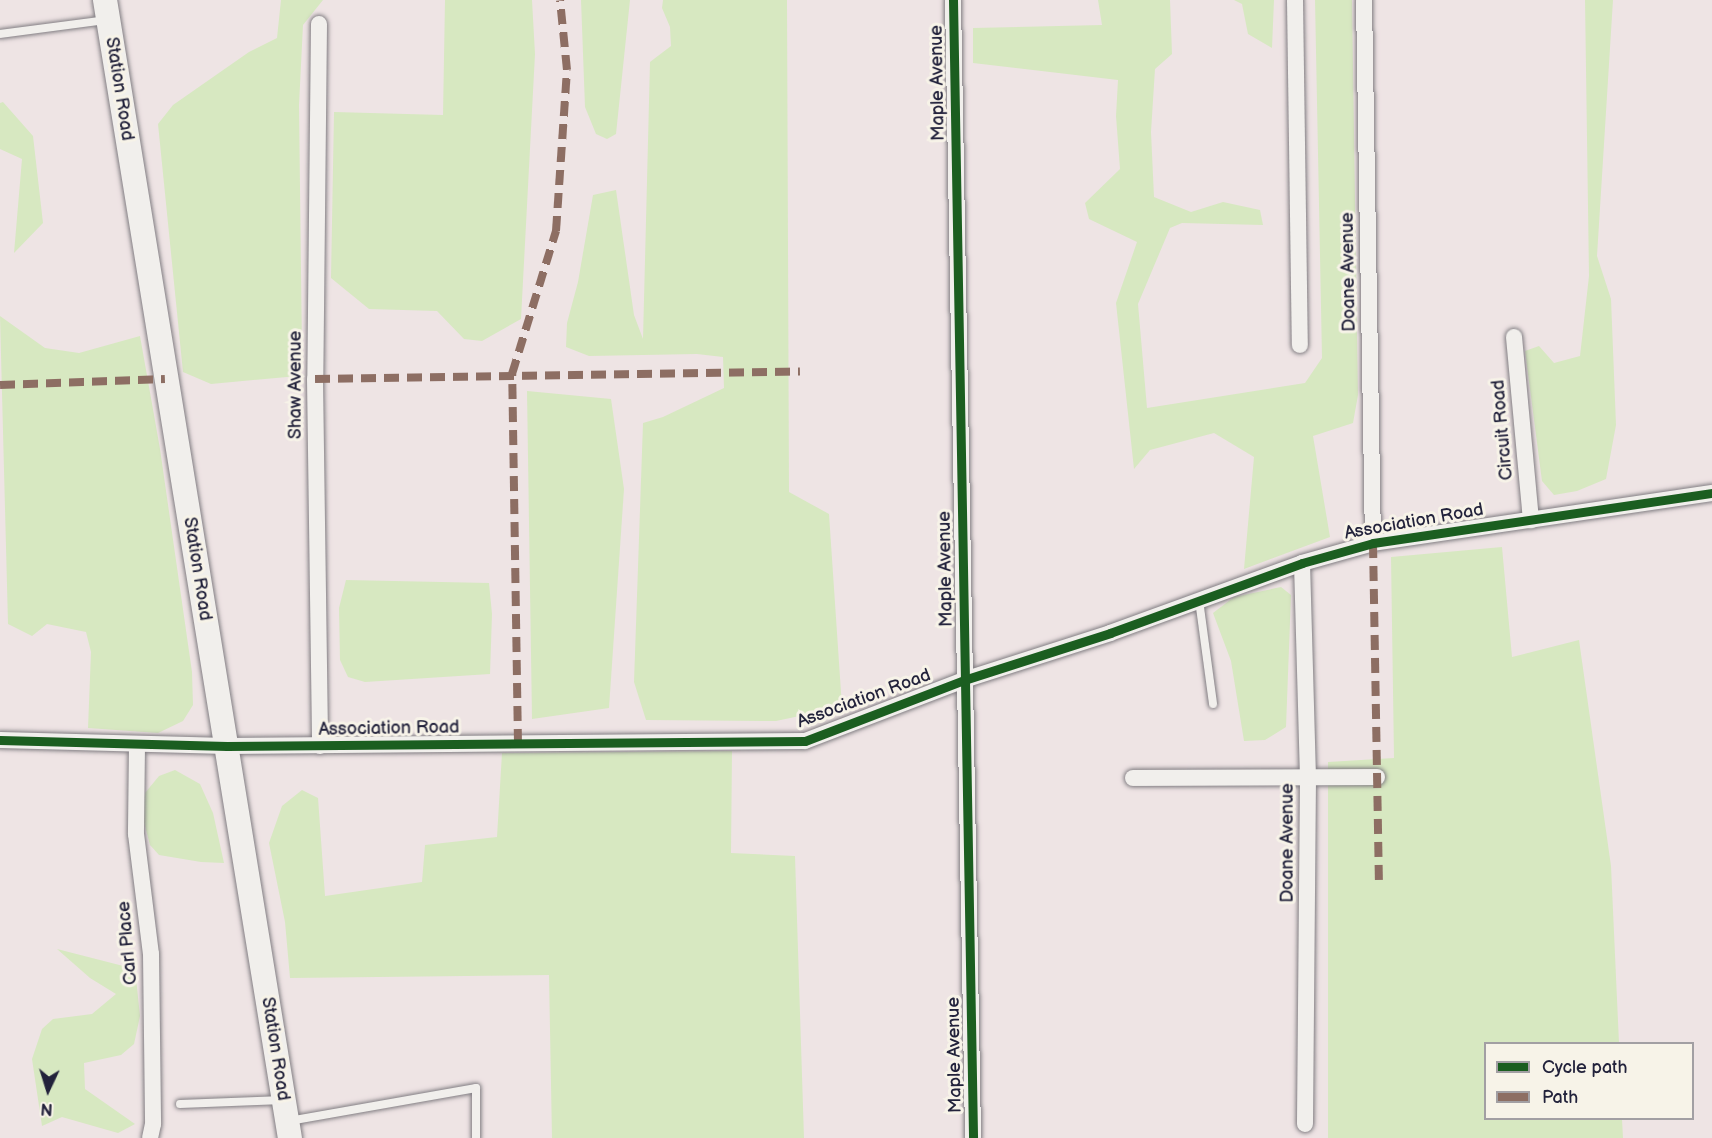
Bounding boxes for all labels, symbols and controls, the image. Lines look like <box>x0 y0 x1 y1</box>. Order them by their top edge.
street label: Maple Avenue <box>926 25 950 141</box>
street label: Station Road <box>100 36 138 142</box>
street label: Doane Avenue <box>1337 212 1361 332</box>
street label: Shaw Avenue <box>285 331 307 439</box>
street label: Circuit Road <box>1488 379 1518 481</box>
street label: Association Road <box>1343 499 1485 545</box>
street label: Maple Avenue <box>934 511 958 627</box>
street label: Station Road <box>178 516 216 622</box>
street label: Association Road <box>794 665 934 733</box>
street label: Association Road <box>318 717 460 741</box>
street label: Doane Avenue <box>1277 783 1299 903</box>
street label: Carl Place <box>114 900 142 986</box>
street label: Station Road <box>256 996 294 1102</box>
street label: Maple Avenue <box>943 997 967 1113</box>
legend <box>1484 1042 1694 1120</box>
text: Cycle path <box>1542 1057 1628 1078</box>
north arrow <box>18 1060 78 1120</box>
text: Path <box>1542 1087 1578 1108</box>
text: N <box>40 1099 53 1118</box>

